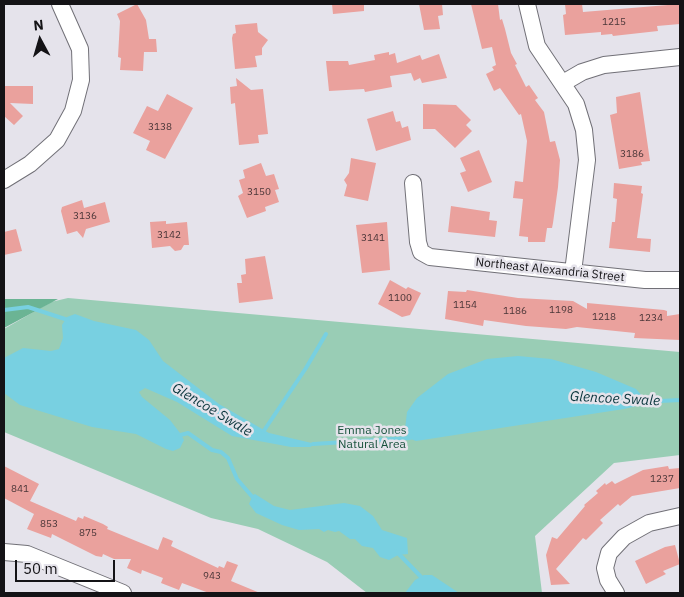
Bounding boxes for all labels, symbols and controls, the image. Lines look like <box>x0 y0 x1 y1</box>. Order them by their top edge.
north arrow <box>15 15 65 65</box>
text: N <box>32 16 44 35</box>
house number: 1215 <box>602 16 626 28</box>
house number: 3138 <box>148 121 172 133</box>
house number: 3186 <box>620 148 644 160</box>
house number: 3150 <box>247 186 271 198</box>
house number: 3136 <box>73 210 97 222</box>
house number: 3142 <box>157 229 181 241</box>
house number: 3141 <box>361 232 385 244</box>
street label: Northeast Alexandria Street <box>475 255 625 285</box>
house number: 1100 <box>388 292 412 304</box>
house number: 1154 <box>453 299 477 311</box>
house number: 1198 <box>549 304 573 316</box>
house number: 1186 <box>503 305 527 317</box>
house number: 1218 <box>592 311 616 323</box>
house number: 1234 <box>639 312 663 324</box>
water label: Glencoe Swale <box>169 380 255 440</box>
water label: Glencoe Swale <box>570 388 660 410</box>
park label: Emma Jones Natural Area <box>337 424 407 452</box>
house number: 1237 <box>650 473 674 485</box>
house number: 841 <box>11 483 29 495</box>
house number: 853 <box>40 518 58 530</box>
house number: 875 <box>79 527 97 539</box>
scale bar <box>18 550 118 582</box>
text: 50 m <box>23 559 58 578</box>
house number: 943 <box>203 570 221 582</box>

